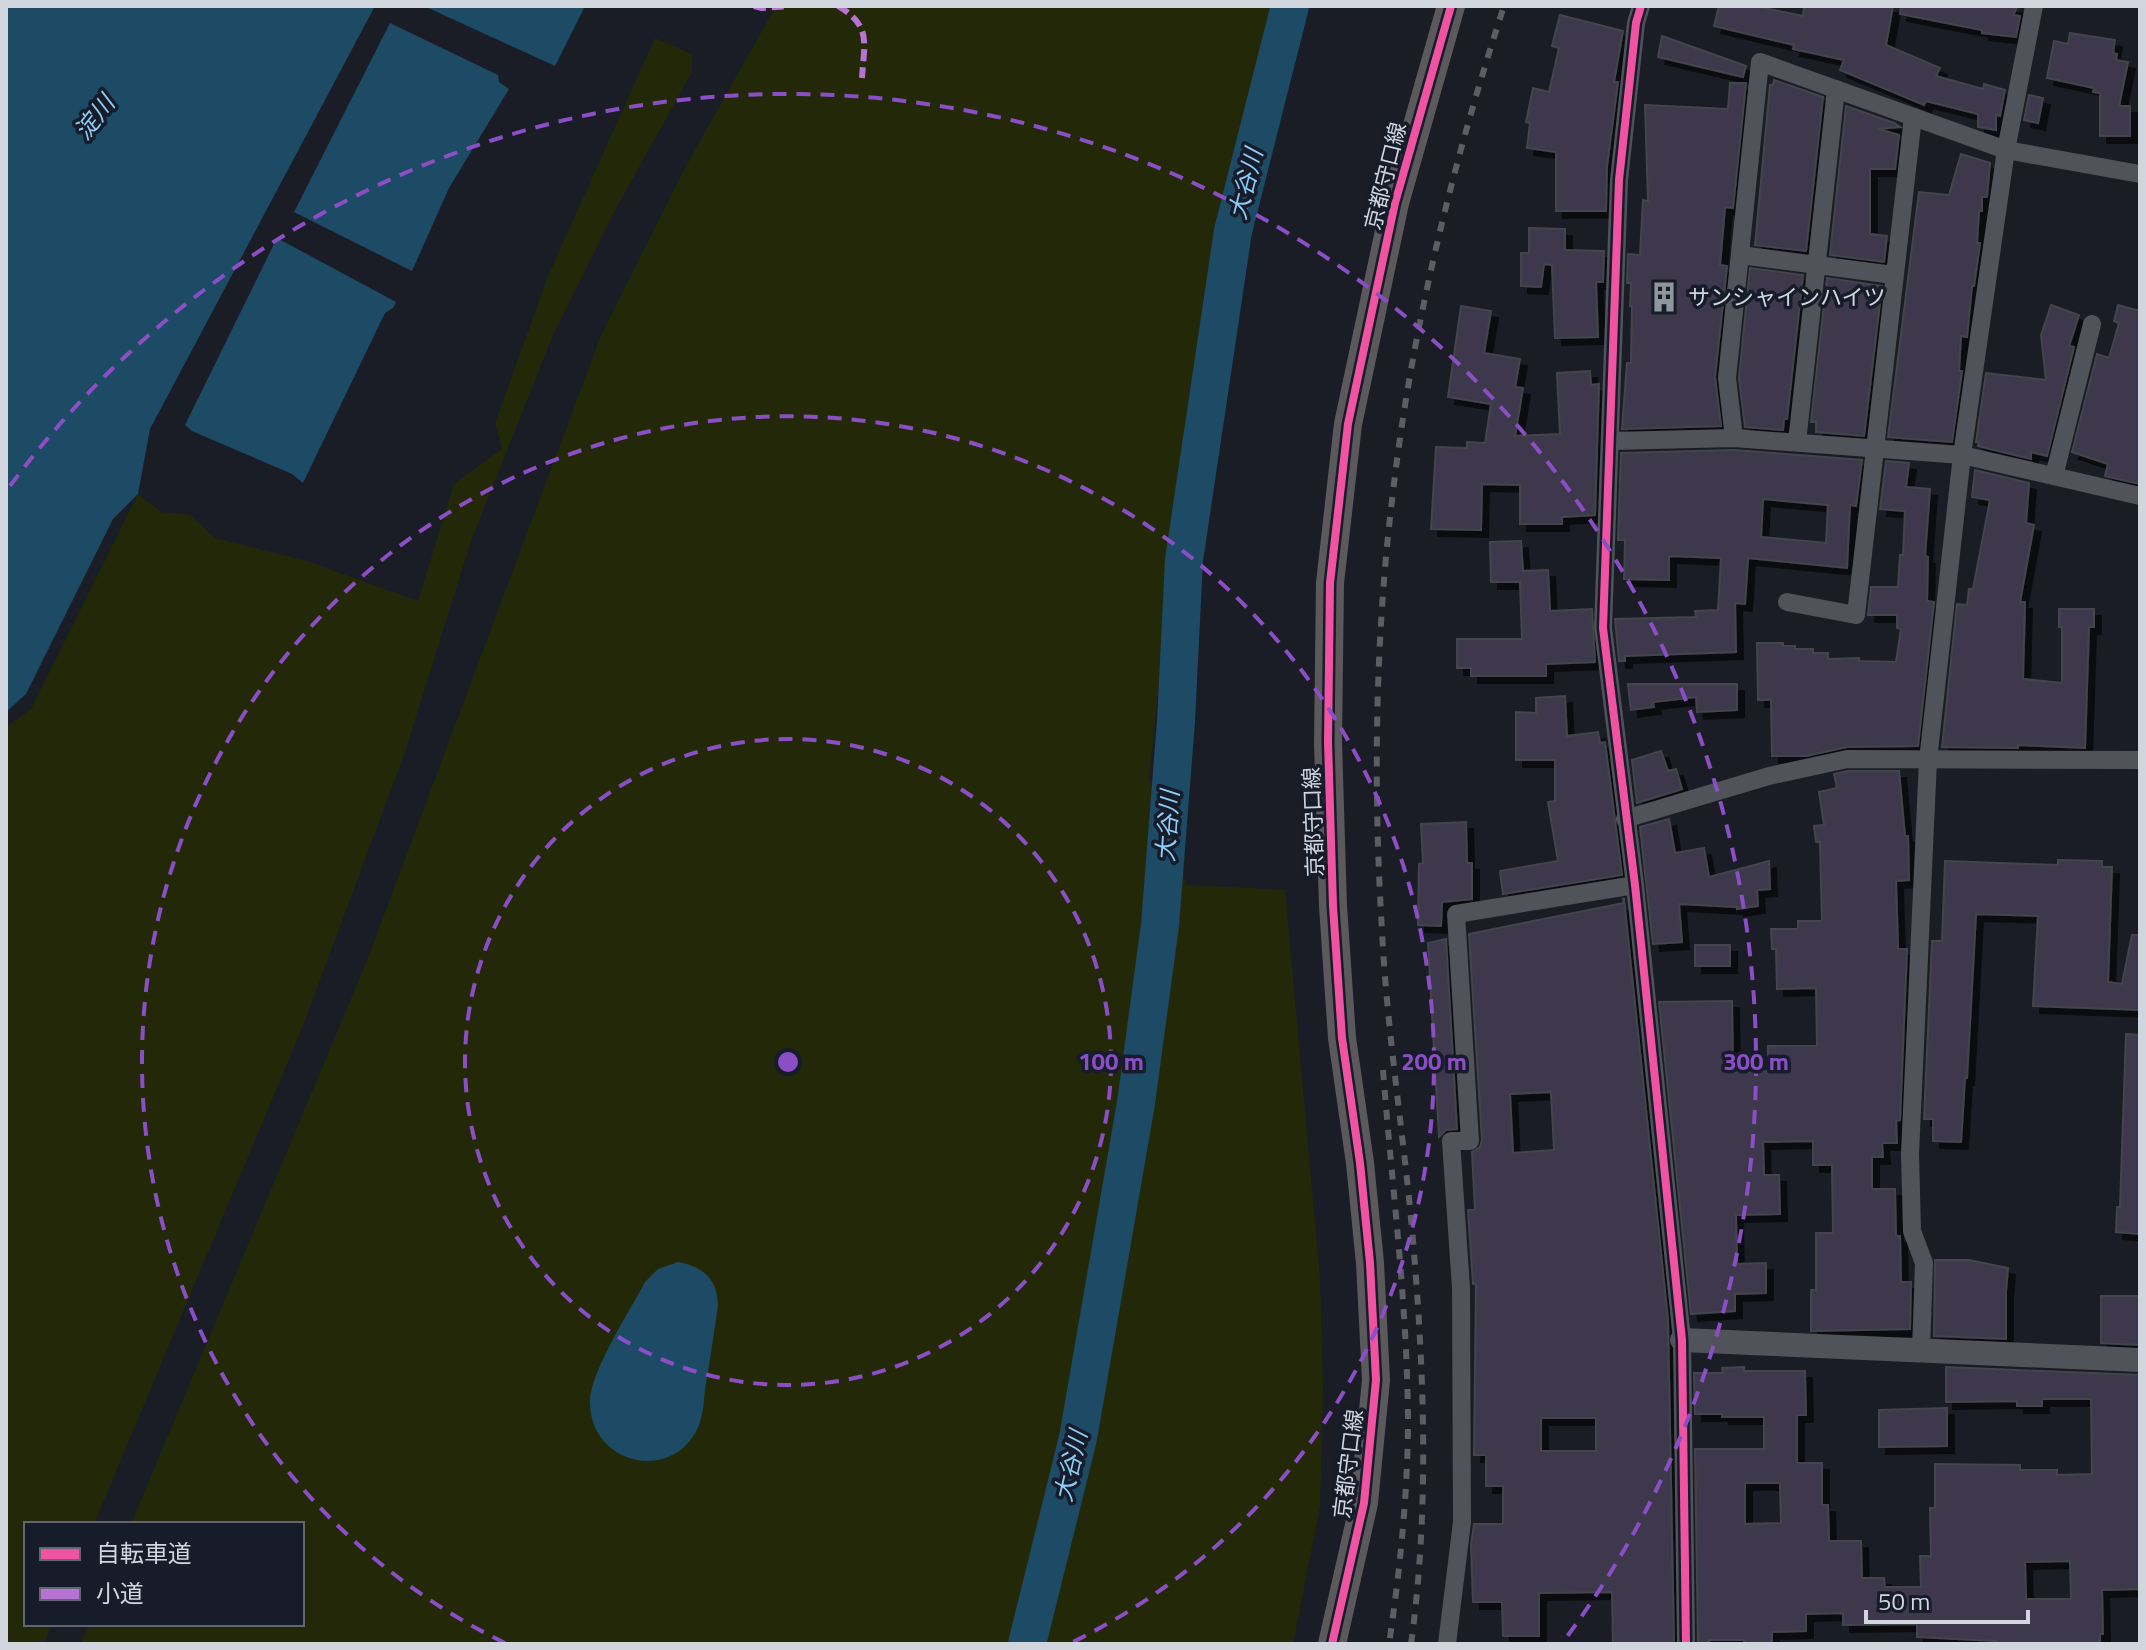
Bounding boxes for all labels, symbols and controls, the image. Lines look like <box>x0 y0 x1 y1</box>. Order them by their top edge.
water label: 淀川 <box>65 85 125 147</box>
street label: 京都守口線 <box>1355 119 1415 233</box>
water label: 大谷川 <box>1219 142 1272 223</box>
building icon: サンシャインハイツ <box>1647 280 1681 314</box>
place label: サンシャインハイツ <box>1688 280 1886 314</box>
street label: 京都守口線 <box>1294 766 1332 878</box>
water label: 大谷川 <box>1147 786 1188 863</box>
text: 100 m <box>1078 1043 1144 1079</box>
text: 200 m <box>1401 1043 1467 1079</box>
text: 300 m <box>1723 1043 1789 1079</box>
centre of rings <box>774 1048 802 1076</box>
street label: 京都守口線 <box>1324 1407 1372 1521</box>
water label: 大谷川 <box>1044 1424 1096 1505</box>
legend <box>24 1522 304 1626</box>
text: 自転車道 <box>96 1535 192 1571</box>
scale bar <box>1866 1574 2028 1624</box>
text: 小道 <box>96 1575 144 1611</box>
text: 50 m <box>1878 1583 1930 1619</box>

